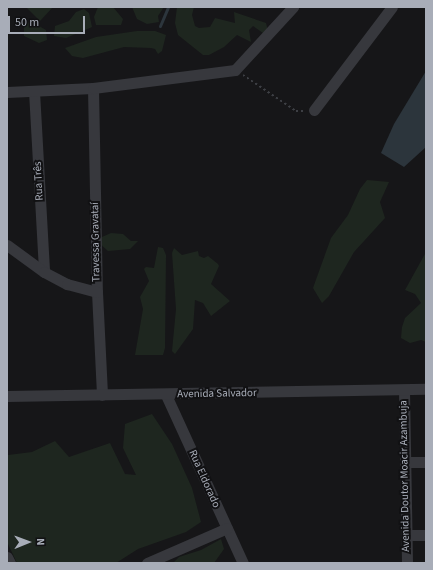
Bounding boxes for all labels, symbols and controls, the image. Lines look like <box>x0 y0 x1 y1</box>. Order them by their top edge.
scale bar <box>10 8 87 34</box>
text: 50 m <box>15 14 39 31</box>
street label: Rua Três <box>31 161 47 201</box>
street label: Travessa Gravataí <box>89 202 103 282</box>
street label: Avenida Salvador <box>177 387 257 401</box>
street label: Avenida Doutor Moacir Azambuja <box>397 400 413 552</box>
street label: Rua Eldorado <box>185 448 223 510</box>
north arrow <box>8 522 48 562</box>
text: N <box>33 538 48 546</box>

